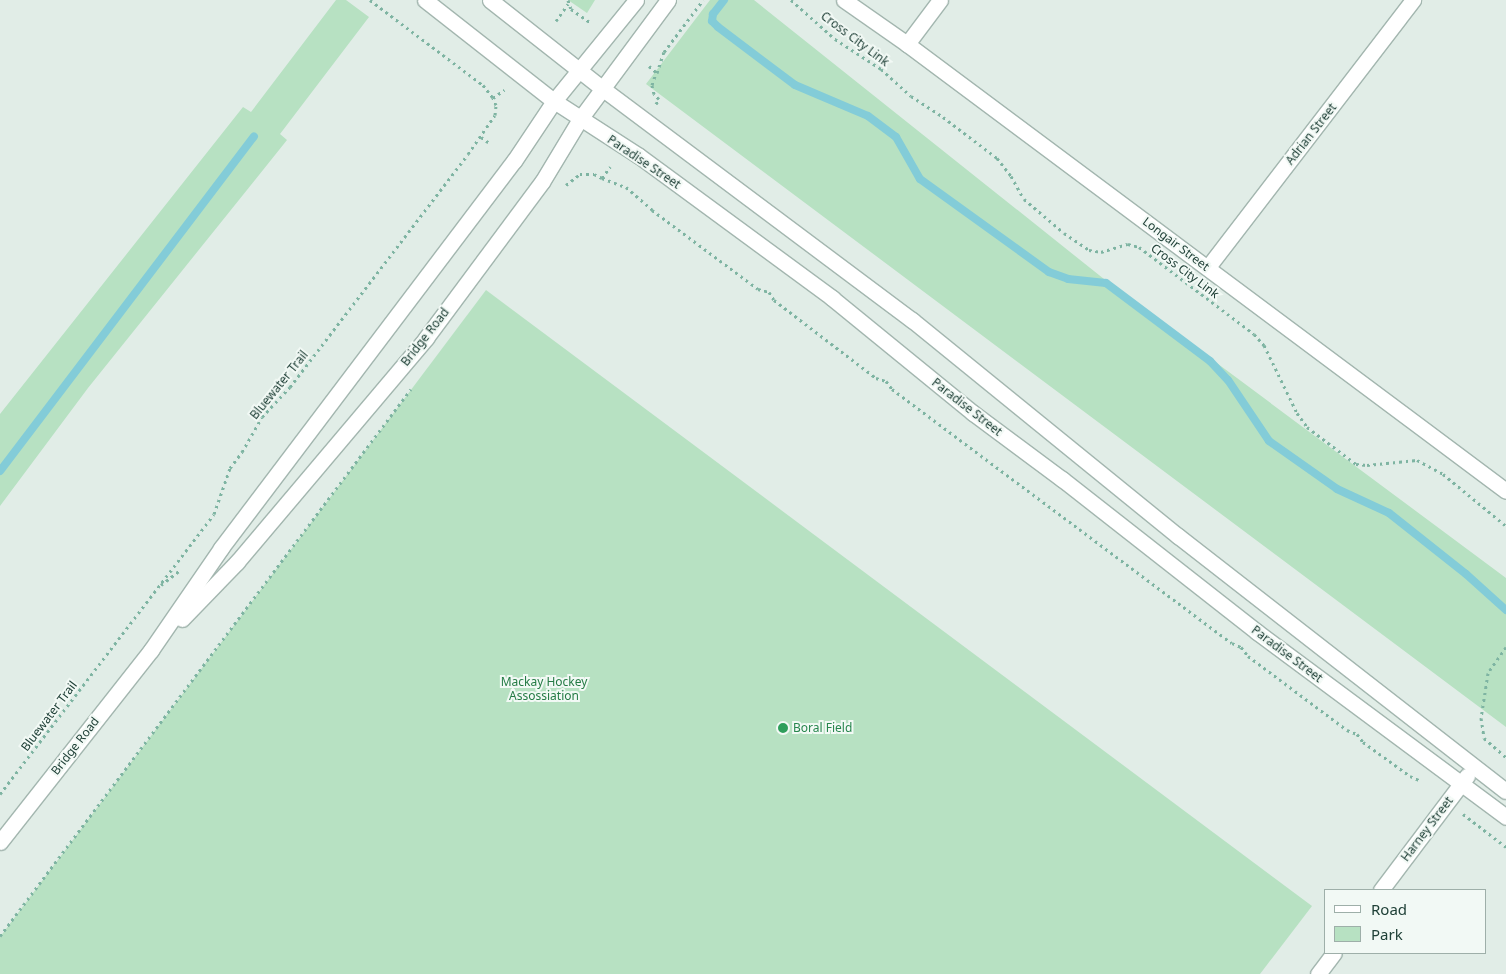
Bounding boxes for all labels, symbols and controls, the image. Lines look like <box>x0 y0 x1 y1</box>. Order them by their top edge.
street label: Cross City Link <box>818 9 892 69</box>
street label: Adrian Street <box>1283 100 1339 168</box>
street label: Paradise Street <box>605 132 683 192</box>
street label: Longair Street <box>1140 214 1212 274</box>
street label: Cross City Link <box>1148 241 1222 301</box>
street label: Bridge Road <box>398 305 452 369</box>
street label: Bluewater Trail <box>247 348 311 422</box>
street label: Paradise Street <box>929 375 1005 439</box>
street label: Paradise Street <box>1249 623 1325 685</box>
park label: Mackay Hockey Assossiation <box>501 675 587 703</box>
street label: Bluewater Trail <box>18 678 80 754</box>
street label: Bridge Road <box>48 714 102 778</box>
place label: Boral Field <box>793 721 852 735</box>
marker: Boral Field <box>777 722 789 734</box>
street label: Harney Street <box>1398 794 1456 864</box>
legend <box>1324 889 1486 954</box>
text: Road <box>1371 899 1407 919</box>
text: Park <box>1371 924 1403 944</box>

